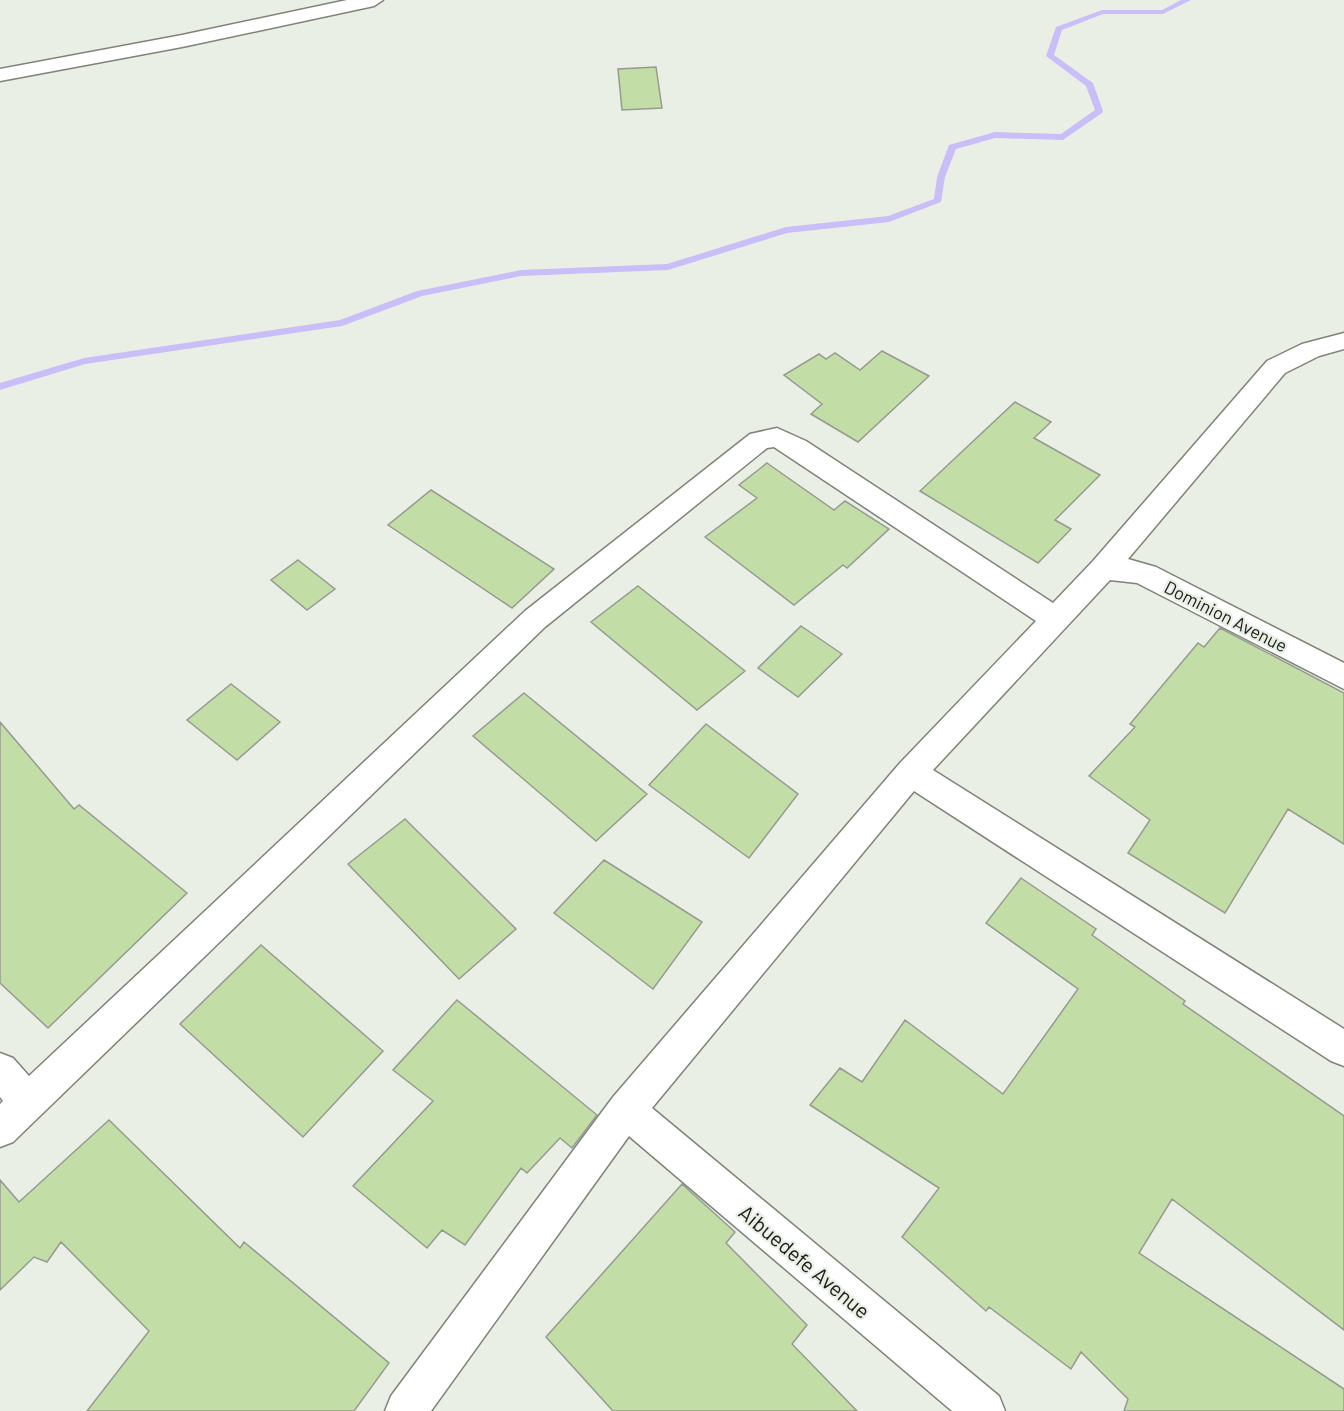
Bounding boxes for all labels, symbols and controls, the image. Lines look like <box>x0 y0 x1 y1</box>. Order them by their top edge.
street label: Dominion Avenue <box>1161 576 1291 656</box>
street label: Aibuedefe Avenue <box>734 1199 876 1323</box>

